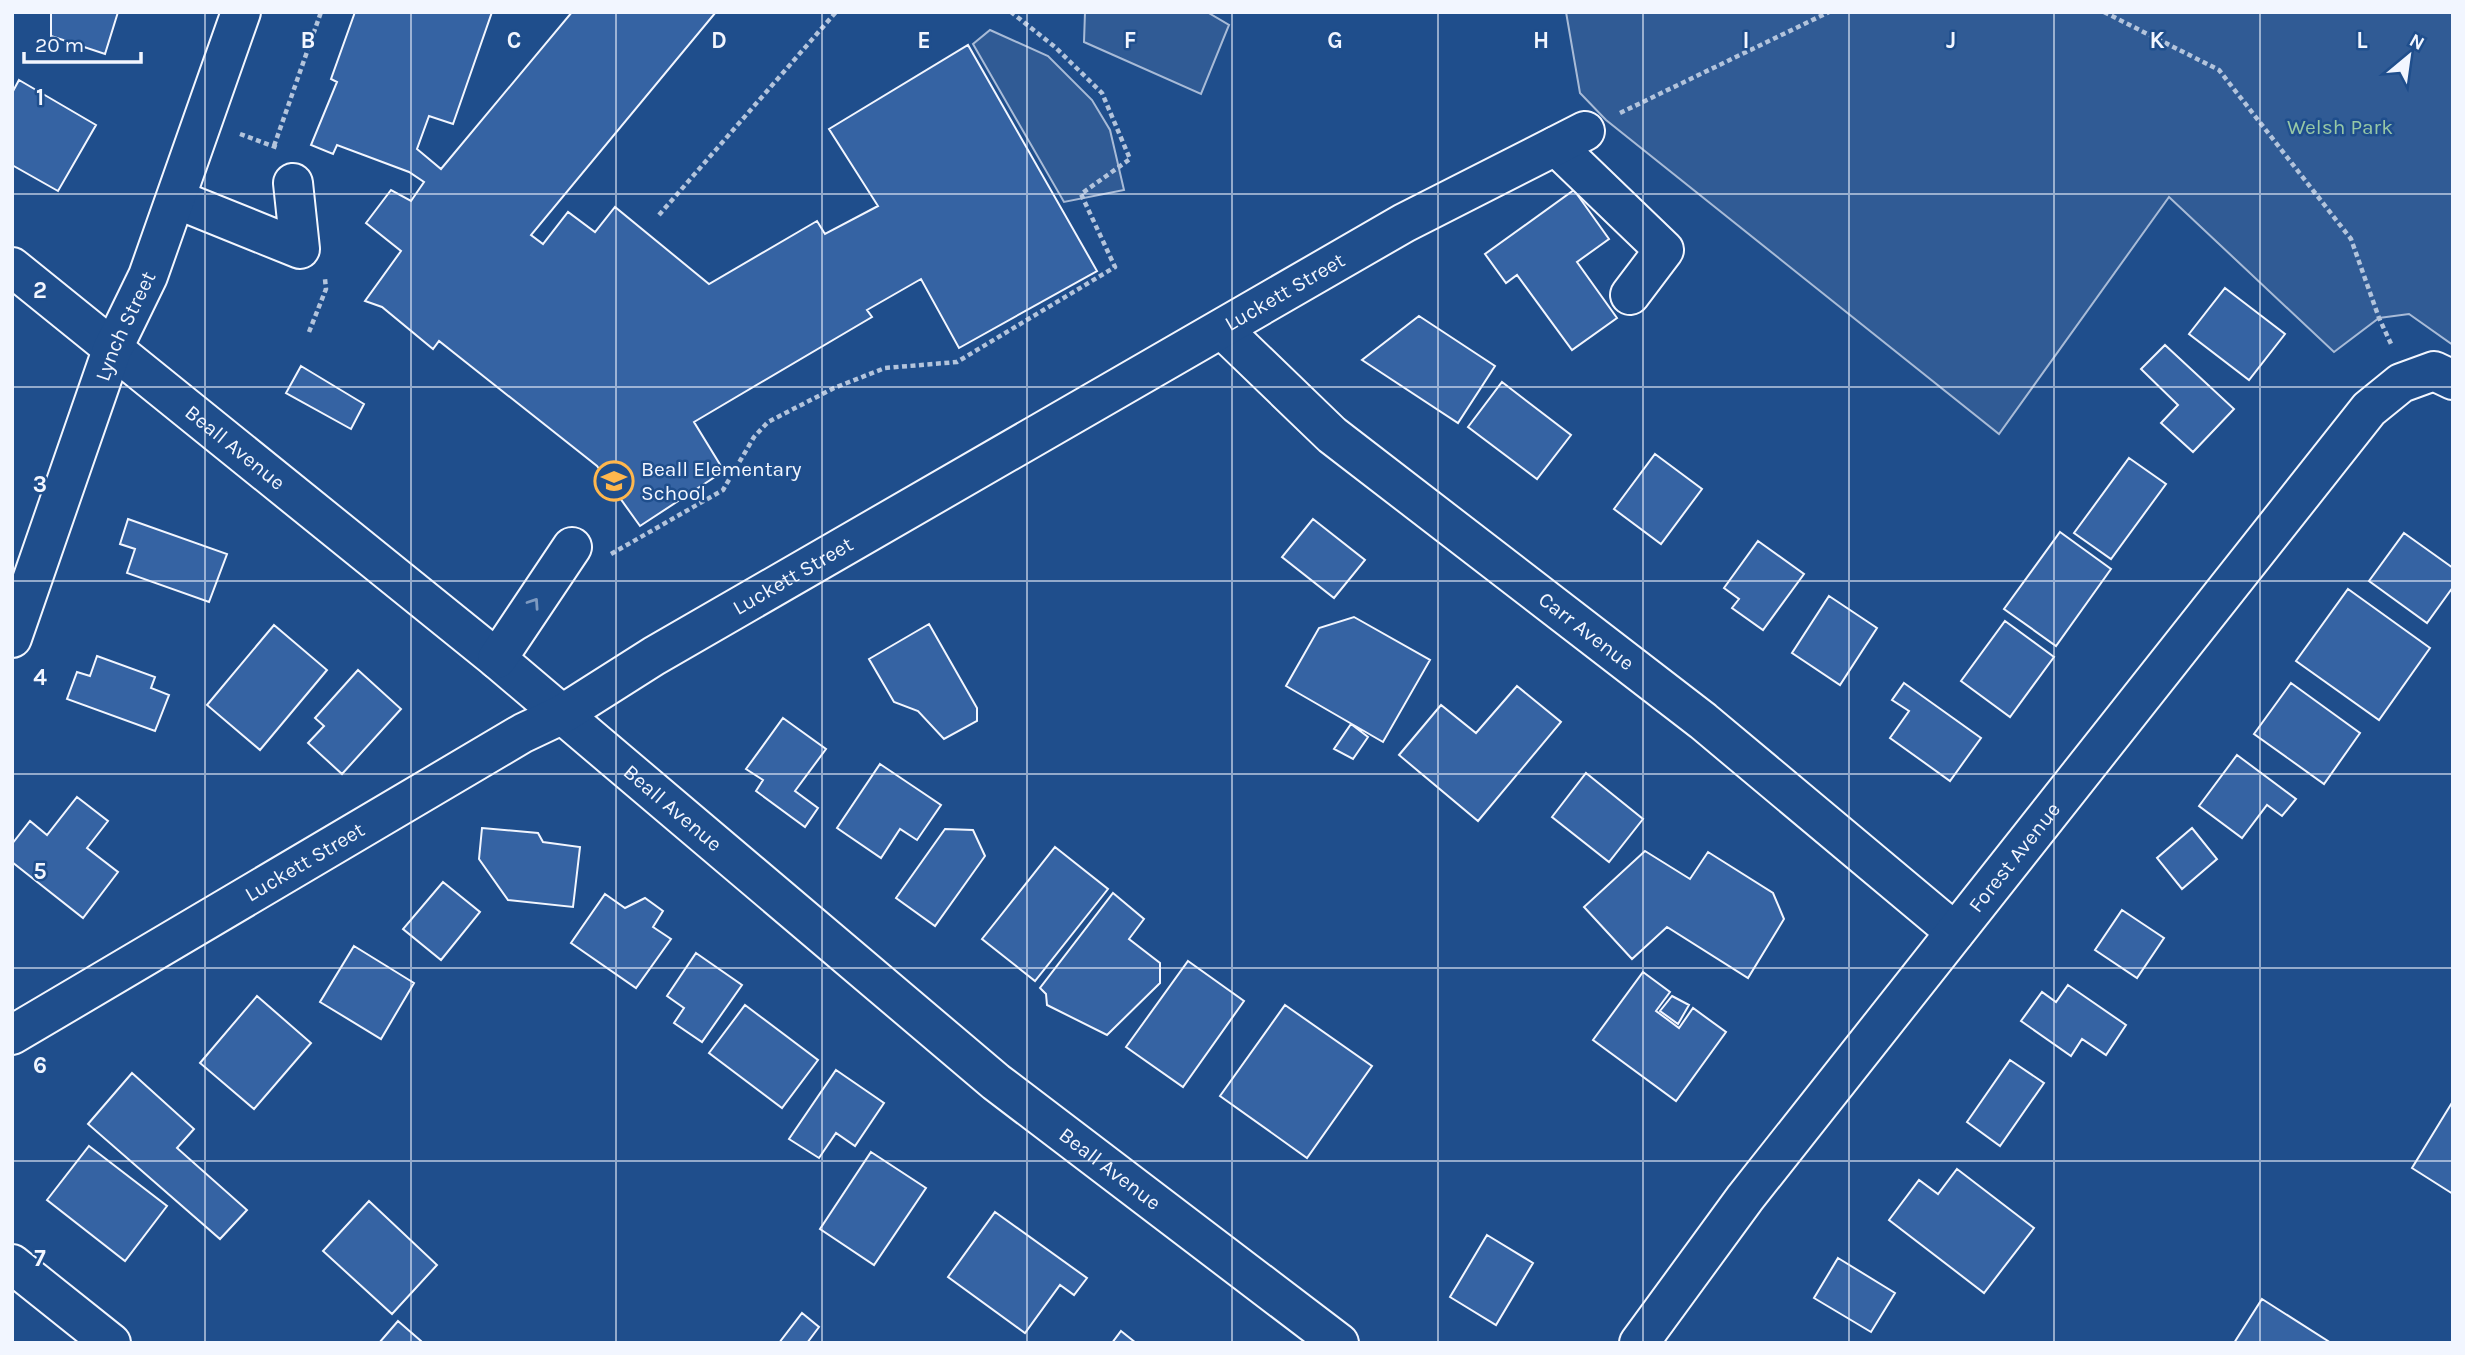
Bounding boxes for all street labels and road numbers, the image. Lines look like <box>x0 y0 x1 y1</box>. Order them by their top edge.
street label: Luckett Street <box>1220 248 1349 336</box>
street label: Lynch Street <box>90 267 160 384</box>
street label: Beall Avenue <box>180 400 290 495</box>
street label: Luckett Street <box>729 532 857 620</box>
street label: Carr Avenue <box>1534 587 1639 675</box>
street label: Beall Avenue <box>619 760 727 856</box>
street label: Forest Avenue <box>1964 798 2065 917</box>
street label: Luckett Street <box>241 817 369 907</box>
street label: Beall Avenue <box>1054 1122 1166 1215</box>

